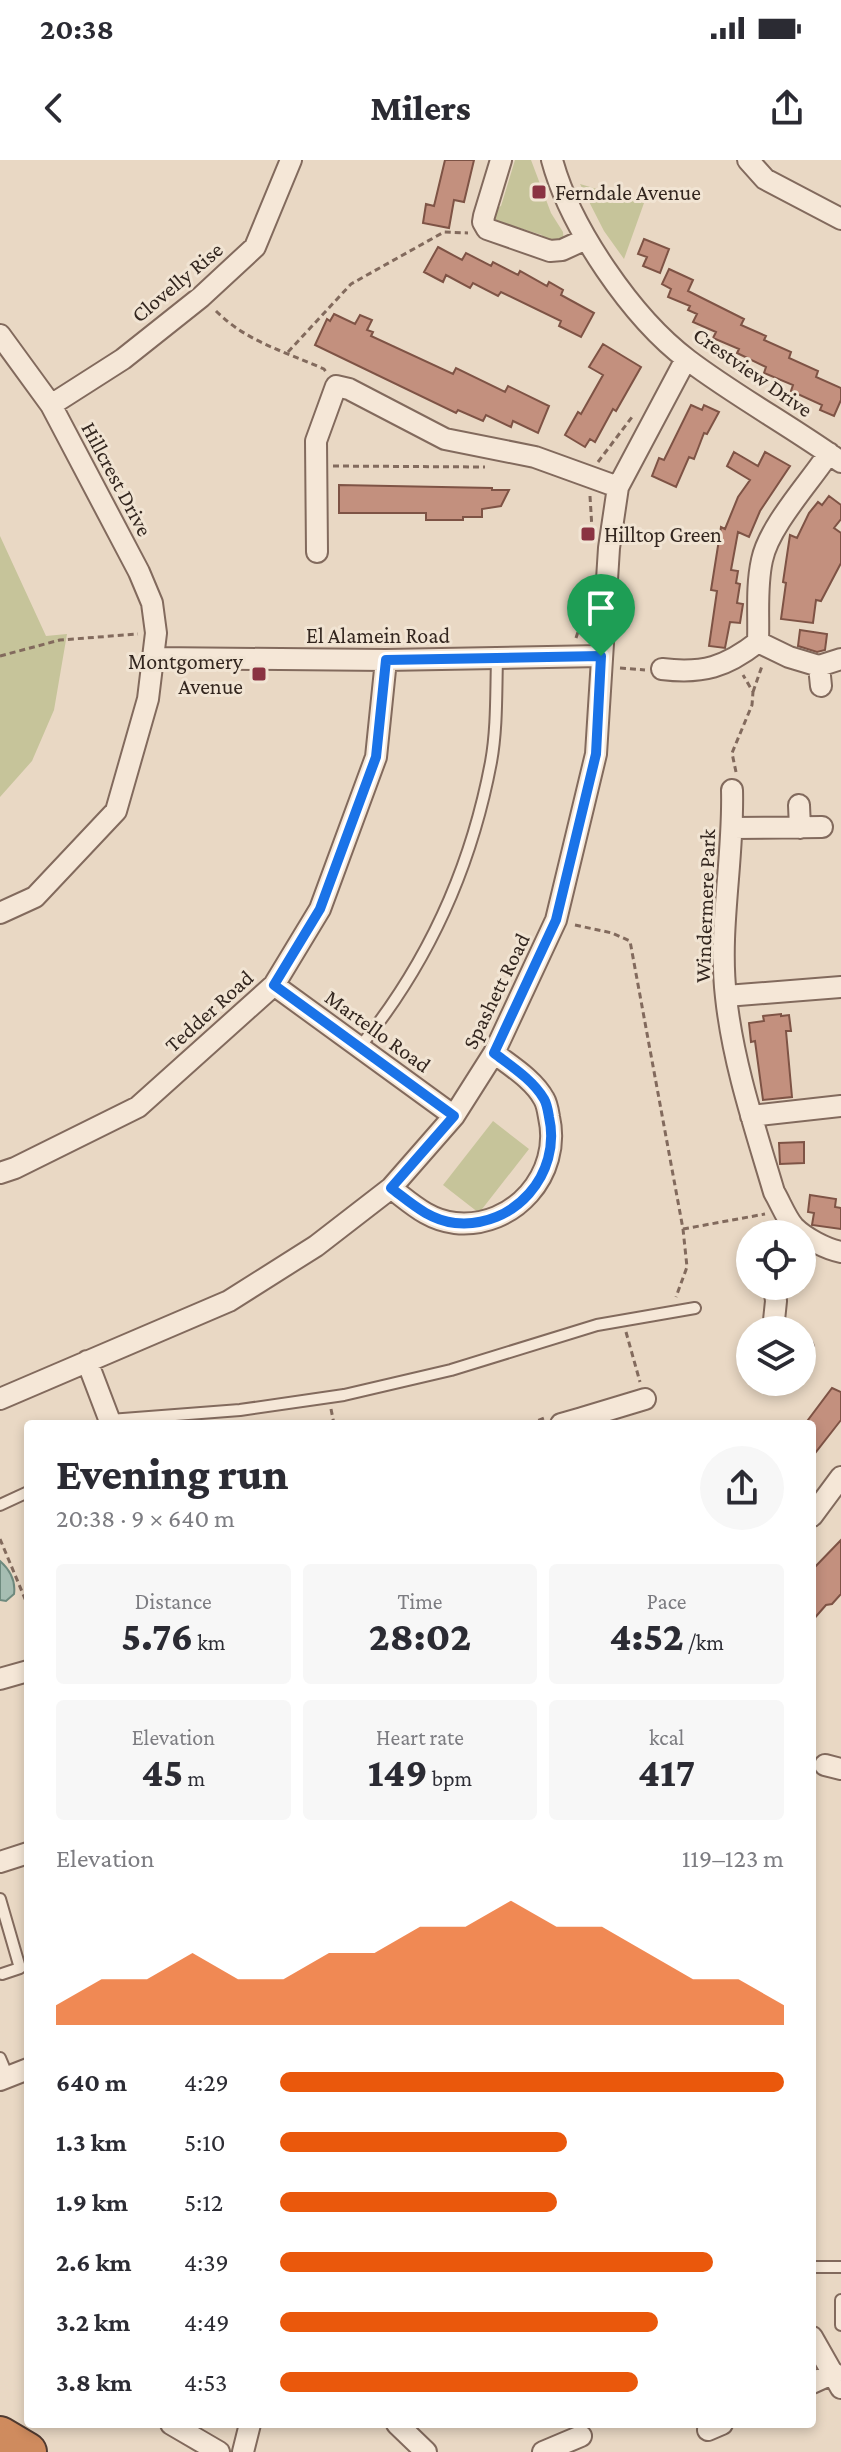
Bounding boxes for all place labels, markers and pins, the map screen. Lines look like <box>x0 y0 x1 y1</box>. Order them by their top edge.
place label: Ferndale Avenue <box>555 180 701 205</box>
marker: Ferndale Avenue <box>530 183 548 201</box>
place label: Hilltop Green <box>604 522 722 547</box>
marker: Hilltop Green <box>579 525 597 543</box>
pin <box>567 574 635 656</box>
place label: Montgomery Avenue <box>128 649 244 699</box>
marker: Montgomery Avenue <box>250 665 268 683</box>

